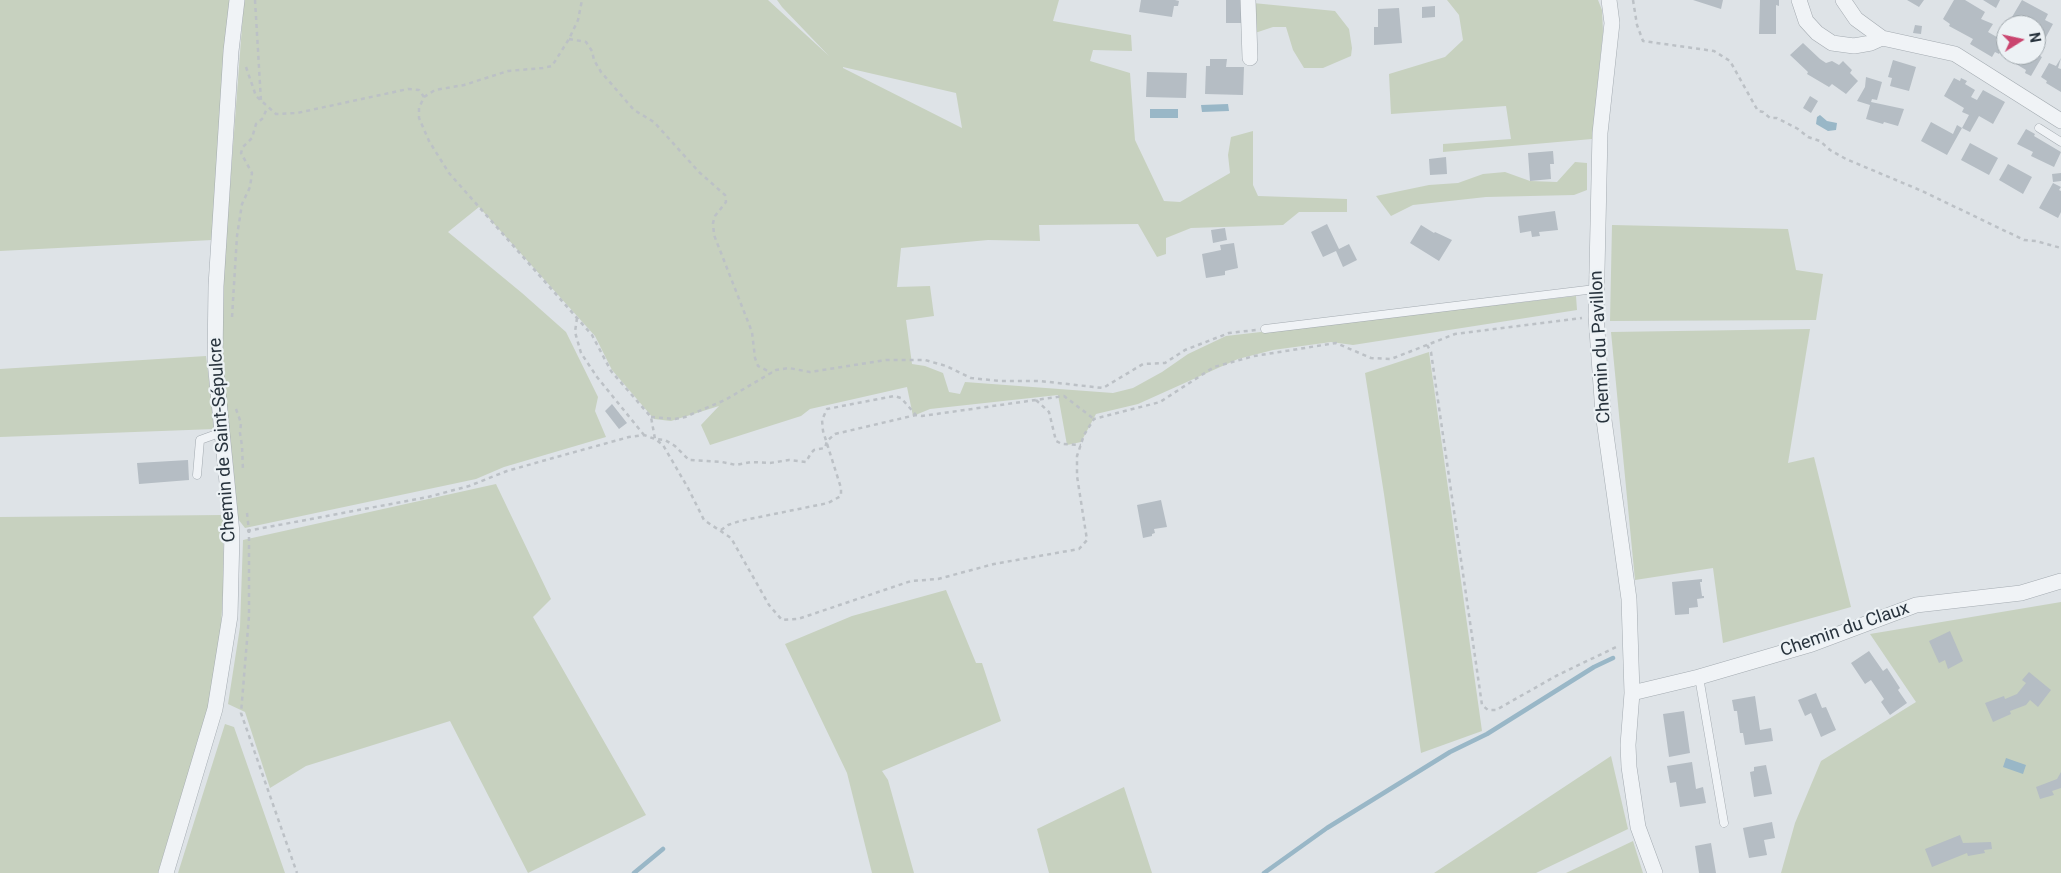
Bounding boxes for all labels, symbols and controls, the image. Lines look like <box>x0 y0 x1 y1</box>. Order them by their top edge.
north arrow <box>1996 15 2046 65</box>
text: N <box>2026 31 2044 44</box>
street label: Chemin du Pavillon <box>1586 270 1616 424</box>
street label: Chemin de Saint-Sépulcre <box>205 337 241 543</box>
street label: Chemin du Claux <box>1778 598 1912 662</box>

